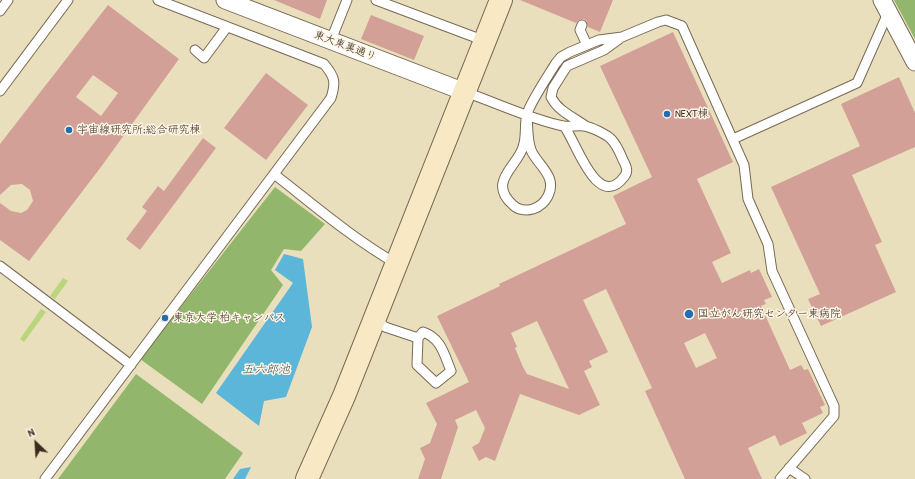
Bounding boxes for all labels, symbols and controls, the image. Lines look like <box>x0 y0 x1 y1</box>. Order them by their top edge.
street label: 東大東裏通り <box>312 28 378 64</box>
place label: NEXT棟 <box>675 107 708 121</box>
marker: NEXT棟 <box>662 109 672 119</box>
place label: 宇宙線研究所;総合研究棟 <box>77 123 201 137</box>
marker: 宇宙線研究所;総合研究棟 <box>64 125 74 135</box>
place label: 国立がん研究センター東病院 <box>698 307 841 321</box>
marker: 国立がん研究センター東病院 <box>683 308 695 320</box>
place label: 東京大学 柏キャンパス <box>173 311 286 325</box>
marker: 東京大学 柏キャンパス <box>160 313 170 323</box>
water label: 五六郎池 <box>242 363 290 377</box>
north arrow <box>16 423 56 463</box>
text: N <box>25 425 37 440</box>

